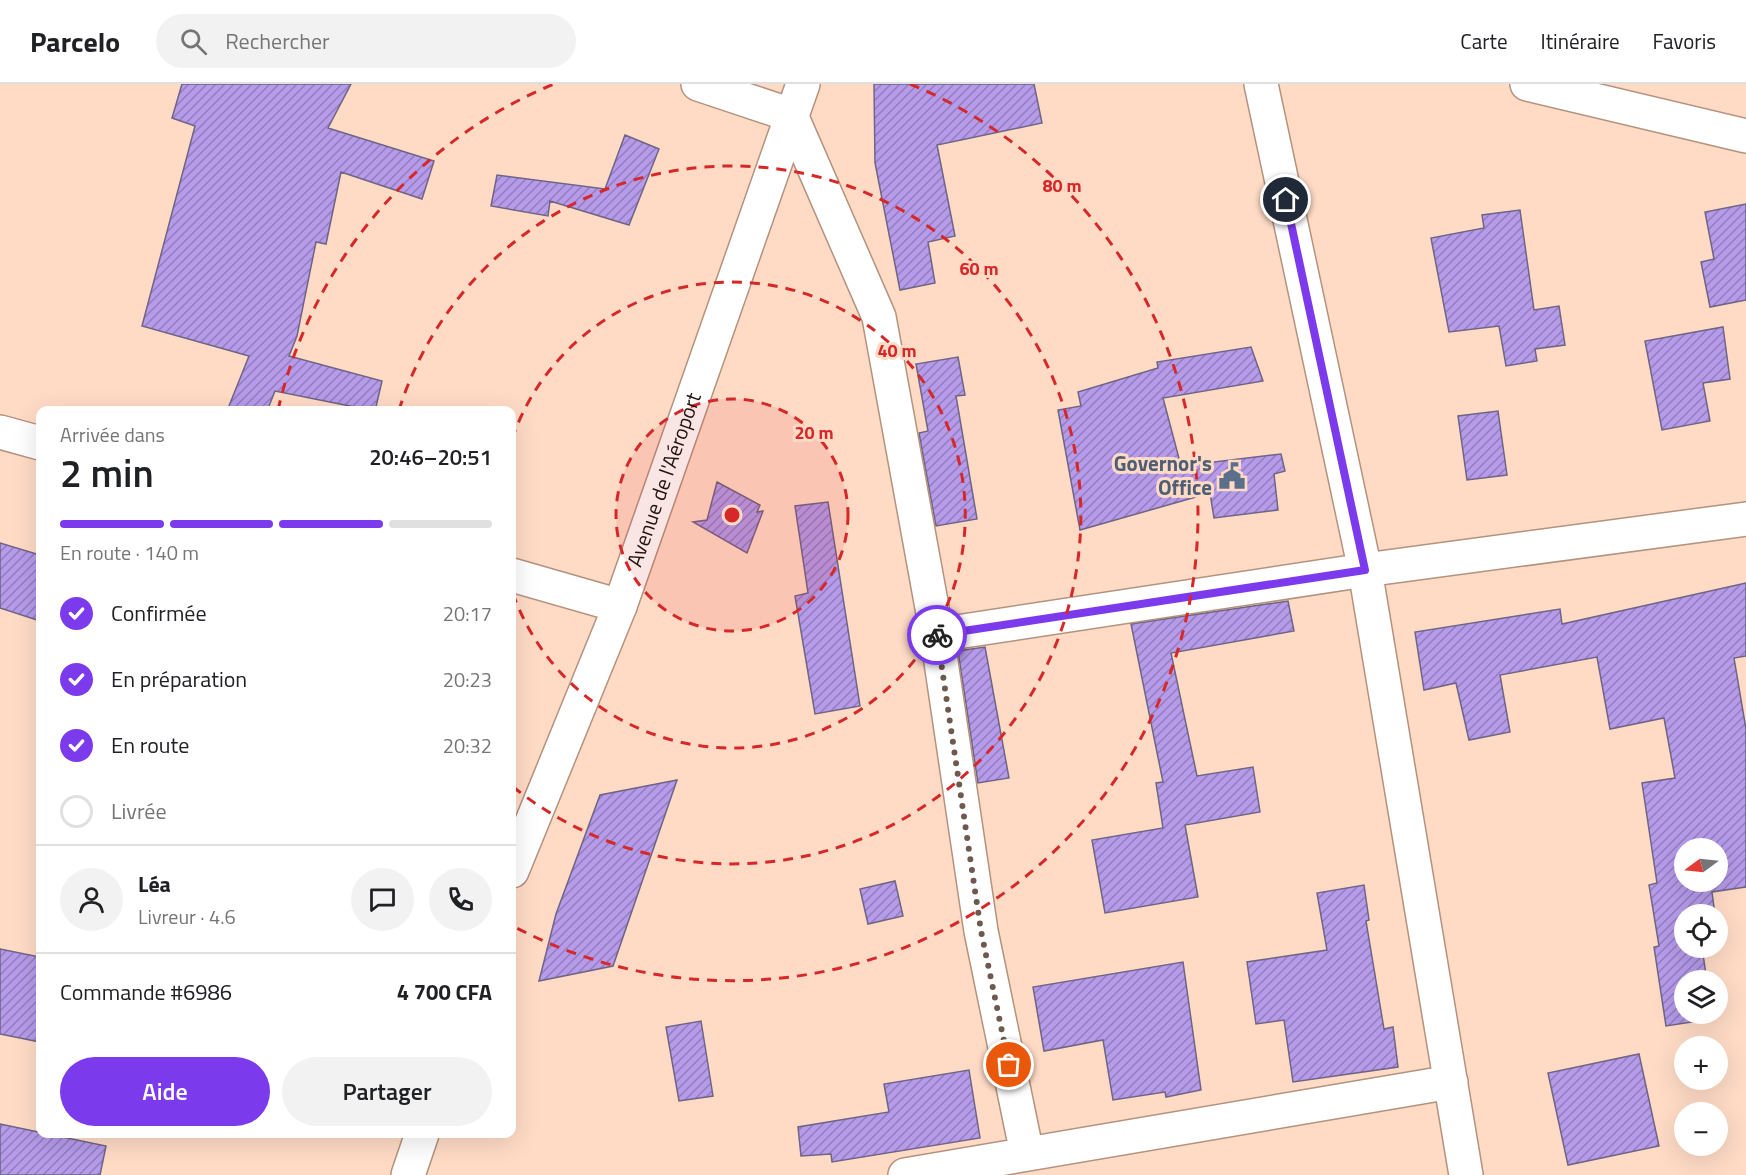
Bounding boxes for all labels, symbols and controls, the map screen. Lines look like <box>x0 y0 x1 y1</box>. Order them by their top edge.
search box <box>156 14 576 68</box>
text: Parcelo <box>30 20 120 63</box>
text: Rechercher <box>225 24 330 58</box>
icon: search <box>177 25 210 58</box>
text: Carte <box>1460 25 1508 57</box>
text: Itinéraire <box>1541 25 1620 57</box>
text: Favoris <box>1653 25 1716 57</box>
text: 80 m <box>1042 172 1082 199</box>
pin <box>1260 174 1311 225</box>
icon: home <box>1269 183 1302 216</box>
text: 60 m <box>959 255 999 282</box>
text: 40 m <box>877 337 917 364</box>
street label: Avenue de l'Aéroport <box>618 387 709 571</box>
text: Arrivée dans <box>60 419 165 450</box>
text: 20 m <box>794 419 834 446</box>
text: 20:46–20:51 <box>369 440 492 474</box>
text: 2 min <box>60 443 154 502</box>
place label: Governor's Office <box>1114 447 1212 503</box>
public building icon: Governor's Office <box>1217 461 1247 491</box>
centre of rings <box>722 505 742 525</box>
text: En route · 140 m <box>60 537 199 568</box>
text: Confirmée <box>111 596 207 630</box>
icon: check <box>60 597 93 630</box>
text: 20:17 <box>443 598 492 629</box>
courier <box>907 605 967 665</box>
icon: bike <box>921 619 954 652</box>
text: En préparation <box>111 662 247 696</box>
icon: check <box>60 663 93 696</box>
text: 20:23 <box>443 664 492 695</box>
text: En route <box>111 728 189 762</box>
icon: check <box>60 729 93 762</box>
text: 20:32 <box>443 730 492 761</box>
text: Livrée <box>111 794 167 828</box>
north arrow <box>1674 838 1728 892</box>
map controls <box>1674 838 1728 1156</box>
text: Léa <box>138 867 171 901</box>
button: person <box>60 868 123 931</box>
button: chat <box>351 868 414 931</box>
button: phone <box>429 868 492 931</box>
text: Livreur · 4.6 <box>138 901 236 932</box>
button: locate <box>1674 904 1728 958</box>
button: layers <box>1674 970 1728 1024</box>
text: Commande #6986 <box>60 975 232 1009</box>
text: 4 700 CFA <box>397 975 492 1009</box>
button: + <box>1674 1036 1728 1090</box>
pin <box>983 1039 1034 1090</box>
icon: bag <box>992 1048 1025 1081</box>
button: Aide <box>60 1057 270 1126</box>
button: Partager <box>282 1057 492 1126</box>
button: − <box>1674 1102 1728 1156</box>

